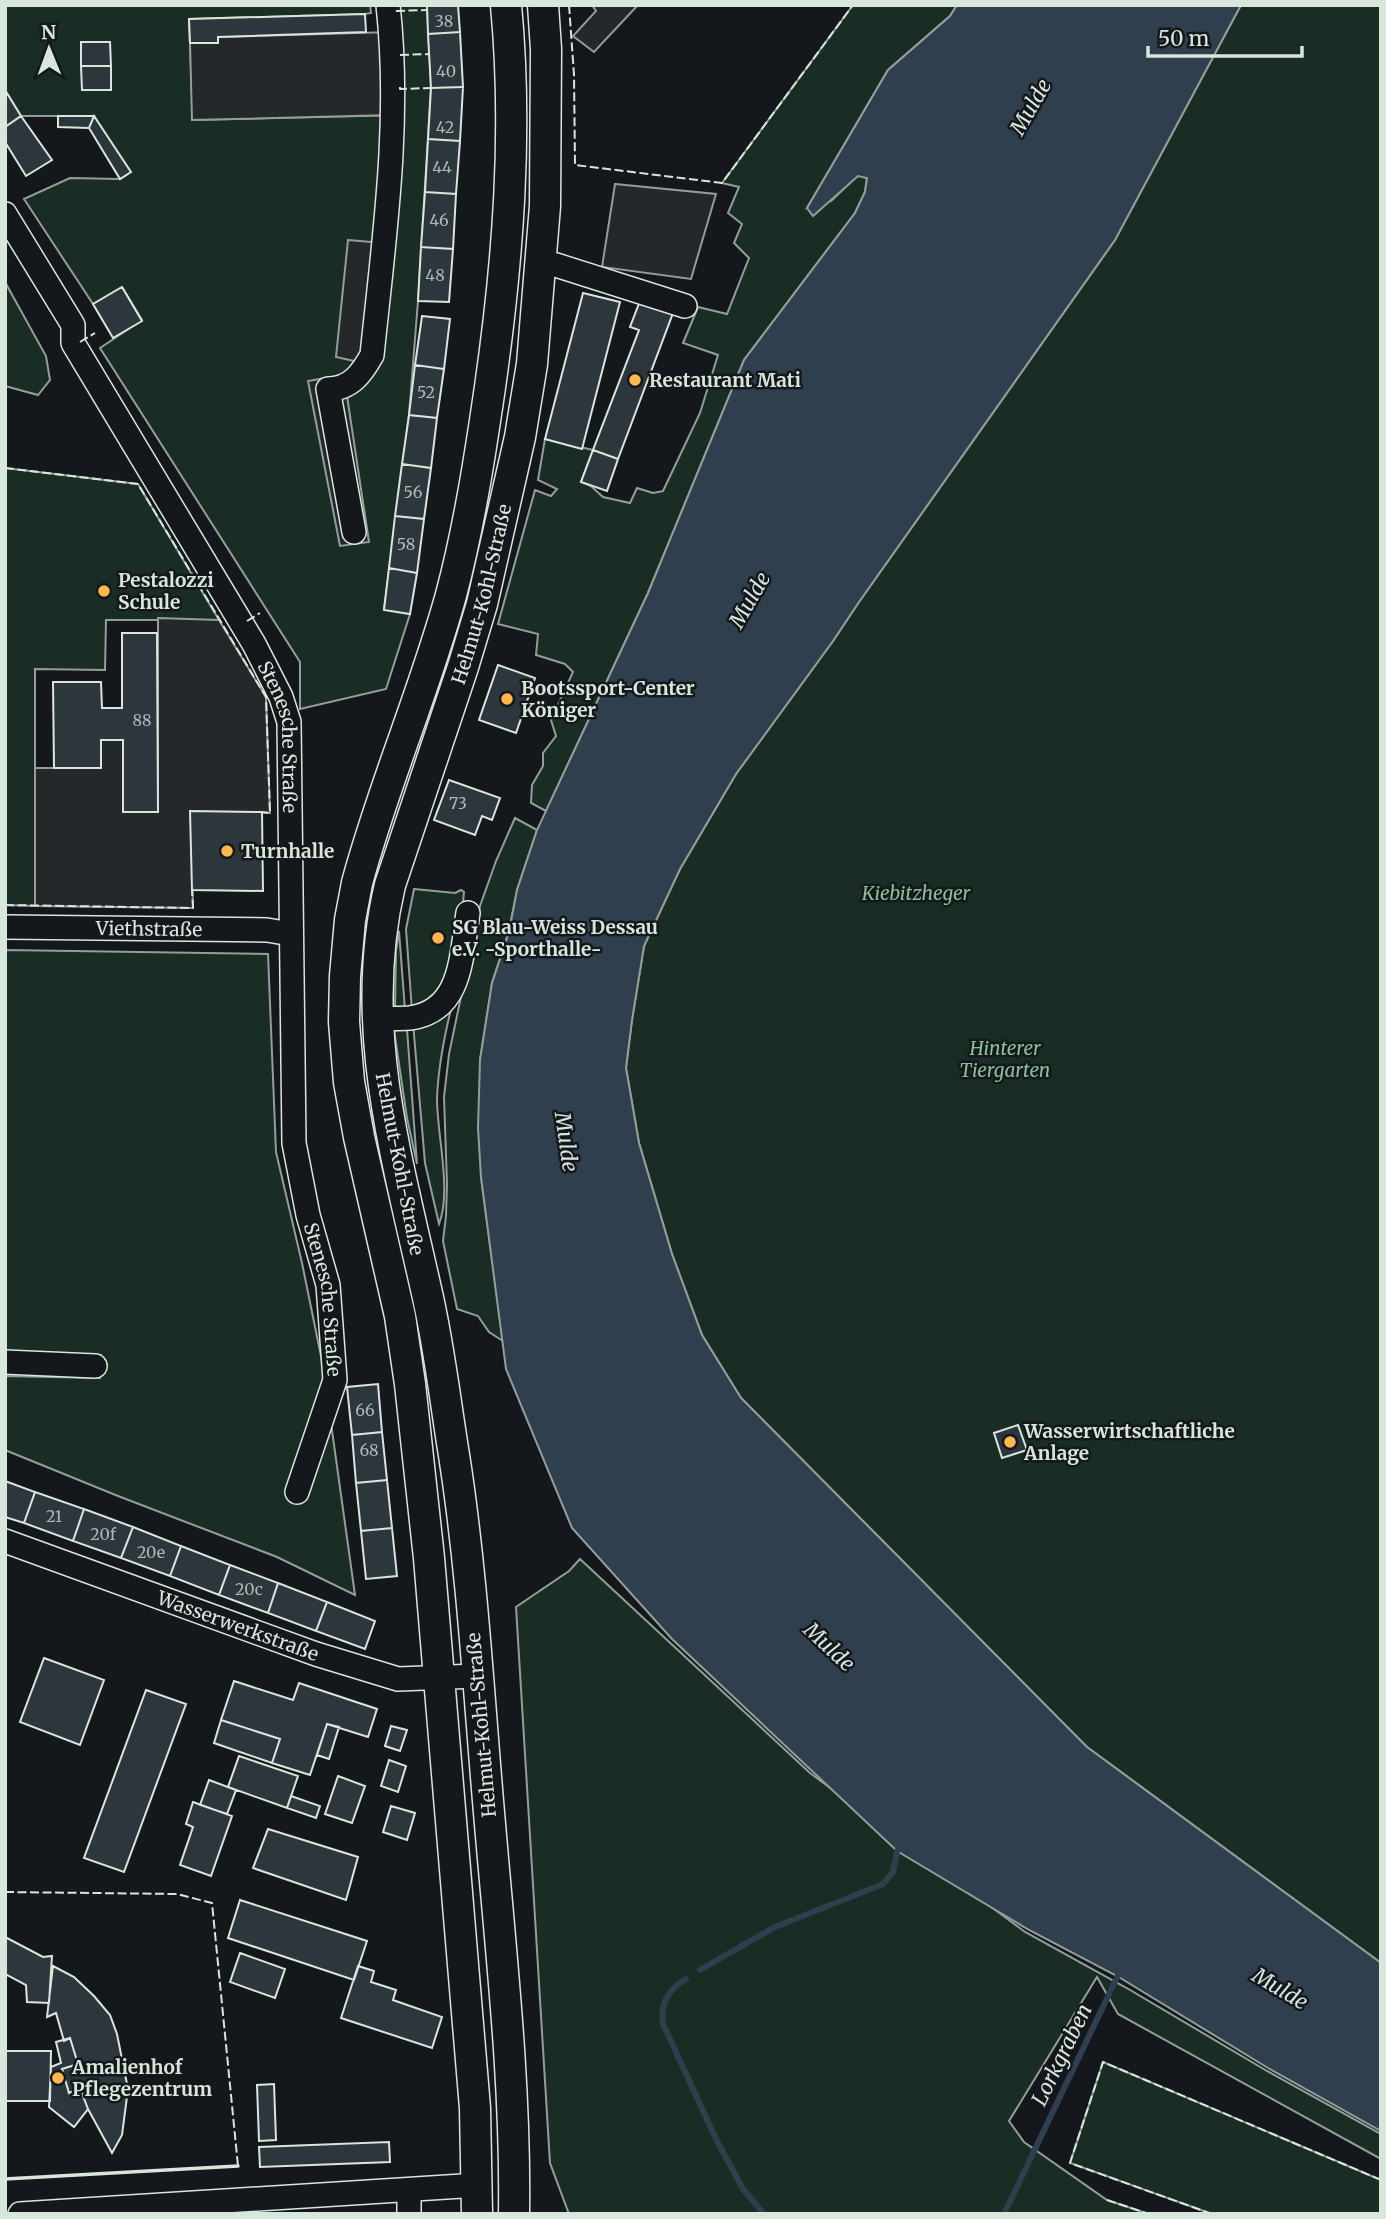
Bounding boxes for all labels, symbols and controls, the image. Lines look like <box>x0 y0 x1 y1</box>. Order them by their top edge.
house number: 38 <box>435 11 453 31</box>
north arrow <box>14 14 84 84</box>
scale bar <box>1148 14 1302 58</box>
text: N <box>41 20 56 44</box>
text: 50 m <box>1158 25 1209 52</box>
house number: 40 <box>436 61 456 81</box>
water label: Mulde <box>1003 74 1057 140</box>
house number: 42 <box>436 117 454 137</box>
house number: 44 <box>432 157 452 177</box>
house number: 46 <box>429 210 449 230</box>
house number: 48 <box>425 265 445 285</box>
place label: Restaurant Mati <box>649 368 801 392</box>
marker: Restaurant Mati <box>627 372 643 388</box>
house number: 52 <box>417 382 435 402</box>
house number: 56 <box>404 482 423 502</box>
street label: Helmut-Kohl-Straße <box>446 502 516 687</box>
house number: 58 <box>397 534 415 554</box>
water label: Mulde <box>722 567 776 633</box>
place label: Pestalozzi Schule <box>118 568 214 614</box>
marker: Pestalozzi Schule <box>96 583 112 599</box>
street label: Stenesche Straße <box>253 657 302 813</box>
place label: Bootssport-Center Königer <box>521 676 695 722</box>
marker: Bootssport-Center Königer <box>499 691 515 707</box>
house number: 88 <box>132 710 152 730</box>
house number: 73 <box>449 793 467 813</box>
place label: Turnhalle <box>241 839 334 863</box>
marker: Turnhalle <box>219 843 235 859</box>
park label: Kiebitzheger <box>861 881 971 905</box>
place label: SG Blau-Weiss Dessau e.V. -Sporthalle- <box>452 915 658 961</box>
street label: Viethstraße <box>95 916 202 941</box>
marker: SG Blau-Weiss Dessau e.V. -Sporthalle- <box>430 930 446 946</box>
park label: Hinterer Tiergarten <box>960 1036 1050 1082</box>
street label: Helmut-Kohl-Straße <box>371 1071 429 1257</box>
water label: Mulde <box>549 1109 584 1174</box>
street label: Stenesche Straße <box>299 1220 347 1378</box>
house number: 66 <box>355 1400 375 1420</box>
place label: Wasserwirtschaftliche Anlage <box>1023 1419 1235 1465</box>
marker: Wasserwirtschaftliche Anlage <box>1002 1434 1018 1450</box>
house number: 68 <box>359 1440 379 1460</box>
house number: 21 <box>46 1506 62 1526</box>
house number: 20f <box>90 1524 117 1544</box>
house number: 20e <box>137 1542 165 1562</box>
house number: 20c <box>235 1579 263 1599</box>
street label: Wasserwerkstraße <box>153 1585 322 1666</box>
water label: Mulde <box>797 1616 861 1677</box>
street label: Helmut-Kohl-Straße <box>461 1632 501 1818</box>
water label: Mulde <box>1247 1961 1313 2016</box>
water label: Lorkgraben <box>1025 1999 1098 2110</box>
place label: Amalienhof Pflegezentrum <box>71 2055 212 2101</box>
marker: Amalienhof Pflegezentrum <box>50 2070 66 2086</box>

